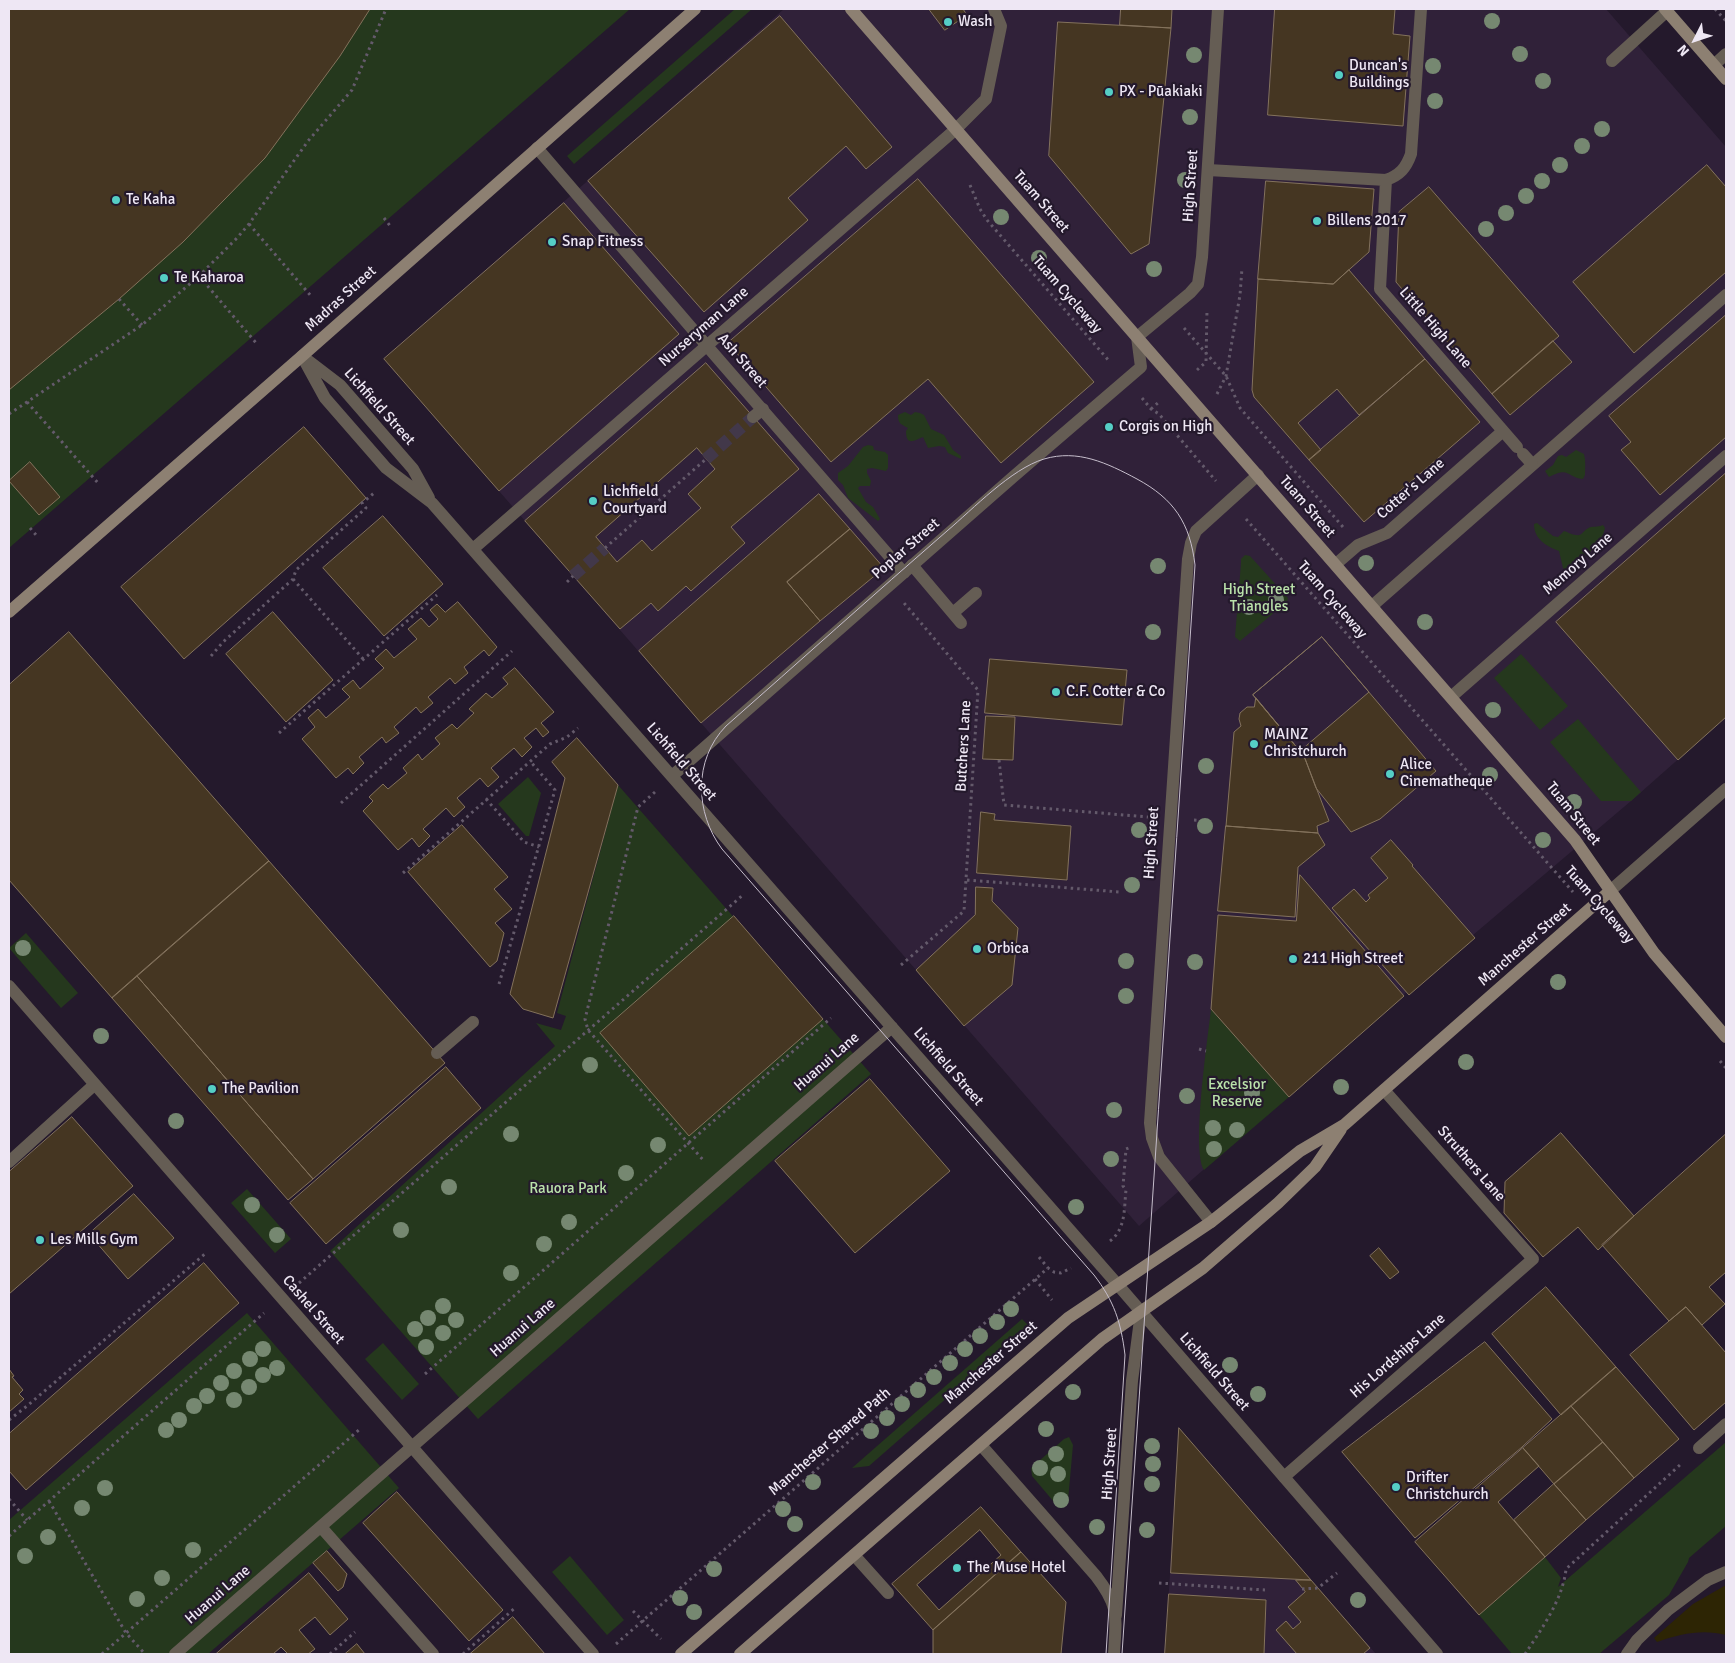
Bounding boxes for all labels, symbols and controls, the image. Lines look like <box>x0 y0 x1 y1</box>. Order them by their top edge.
place label: Wash <box>958 13 993 31</box>
north arrow <box>1670 15 1720 65</box>
marker: Wash <box>942 16 954 28</box>
text: N <box>1674 41 1693 59</box>
place label: Duncan's Buildings <box>1349 57 1409 92</box>
marker: Duncan's Buildings <box>1333 69 1345 81</box>
place label: PX - Pūakiaki <box>1119 83 1202 101</box>
marker: PX - Pūakiaki <box>1103 86 1115 98</box>
street label: High Street <box>1179 149 1203 223</box>
street label: Tuam Street <box>1009 167 1073 237</box>
place label: Te Kaha <box>126 191 175 209</box>
marker: Te Kaha <box>110 194 122 206</box>
place label: Billens 2017 <box>1327 212 1407 230</box>
marker: Billens 2017 <box>1311 215 1323 227</box>
place label: Snap Fitness <box>562 233 643 251</box>
marker: Snap Fitness <box>546 236 558 248</box>
street label: Tuam Cycleway <box>1028 253 1106 337</box>
street label: Madras Street <box>302 262 380 336</box>
place label: Te Kaharoa <box>174 269 244 287</box>
marker: Te Kaharoa <box>158 272 170 284</box>
street label: Nurseryman Lane <box>655 283 753 371</box>
street label: Little High Lane <box>1395 284 1475 372</box>
street label: Ash Street <box>713 330 771 392</box>
street label: Lichfield Street <box>340 365 418 449</box>
place label: Corgis on High <box>1119 418 1212 436</box>
marker: Corgis on High <box>1103 421 1115 433</box>
street label: Cotter's Lane <box>1373 455 1449 523</box>
street label: Tuam Street <box>1275 472 1339 542</box>
place label: Lichfield Courtyard <box>603 483 667 518</box>
marker: Lichfield Courtyard <box>587 495 599 507</box>
street label: Poplar Street <box>868 515 944 583</box>
street label: Memory Lane <box>1539 529 1617 599</box>
street label: Tuam Cycleway <box>1293 558 1371 642</box>
park label: High Street Triangles <box>1223 581 1295 616</box>
place label: C.F. Cotter & Co <box>1066 683 1165 701</box>
marker: C.F. Cotter & Co <box>1050 686 1062 698</box>
street label: Butchers Lane <box>953 700 975 792</box>
street label: Lichfield Street <box>642 719 720 805</box>
place label: MAINZ Christchurch <box>1264 726 1347 761</box>
marker: MAINZ Christchurch <box>1248 738 1260 750</box>
place label: Alice Cinematheque <box>1400 756 1493 791</box>
marker: Alice Cinematheque <box>1384 768 1396 780</box>
street label: Tuam Street <box>1542 779 1604 849</box>
street label: High Street <box>1140 806 1164 880</box>
street label: Tuam Cycleway <box>1560 863 1638 947</box>
street label: Manchester Street <box>1475 900 1575 990</box>
place label: Orbica <box>987 940 1029 958</box>
marker: Orbica <box>971 943 983 955</box>
place label: 211 High Street <box>1303 950 1403 968</box>
marker: 211 High Street <box>1287 953 1299 965</box>
street label: Lichfield Street <box>909 1024 987 1110</box>
street label: Huanui Lane <box>791 1029 863 1095</box>
park label: Excelsior Reserve <box>1208 1076 1266 1111</box>
place label: The Pavilion <box>222 1080 299 1098</box>
marker: The Pavilion <box>206 1083 218 1095</box>
street label: Struthers Lane <box>1433 1122 1509 1206</box>
park label: Rauora Park <box>529 1180 607 1198</box>
place label: Les Mills Gym <box>50 1231 138 1249</box>
marker: Les Mills Gym <box>34 1234 46 1246</box>
street label: Cashel Street <box>278 1272 348 1348</box>
street label: Huanui Lane <box>487 1295 559 1361</box>
street label: His Lordships Lane <box>1347 1310 1449 1402</box>
street label: Manchester Street <box>941 1318 1041 1408</box>
street label: Lichfield Street <box>1175 1329 1253 1415</box>
street label: Manchester Shared Path <box>765 1384 895 1500</box>
street label: High Street <box>1098 1427 1122 1501</box>
place label: Drifter Christchurch <box>1406 1469 1489 1504</box>
marker: Drifter Christchurch <box>1390 1481 1402 1493</box>
place label: The Muse Hotel <box>967 1559 1066 1577</box>
street label: Huanui Lane <box>182 1562 254 1628</box>
marker: The Muse Hotel <box>951 1562 963 1574</box>

